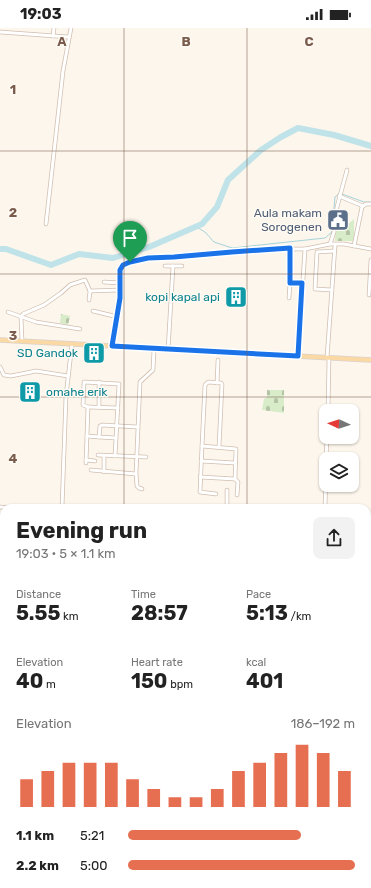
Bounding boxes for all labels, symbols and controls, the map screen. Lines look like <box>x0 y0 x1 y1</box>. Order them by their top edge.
text: 19:03 <box>20 5 62 23</box>
text: A <box>57 34 67 49</box>
text: B <box>181 34 191 49</box>
text: C <box>304 34 314 49</box>
text: 1 <box>10 82 16 97</box>
text: 2 <box>9 205 17 220</box>
place label: Aula makam Sorogenen <box>254 206 322 234</box>
public building icon: Aula makam Sorogenen <box>325 207 351 233</box>
pin <box>113 221 147 262</box>
icon: arrive <box>119 227 141 249</box>
building icon: kopi kapal api <box>223 284 249 310</box>
place label: kopi kapal api <box>145 290 220 304</box>
text: 3 <box>9 328 18 343</box>
building icon: SD Gandok <box>81 340 107 366</box>
place label: SD Gandok <box>17 346 79 360</box>
building icon: omahe erik <box>17 379 43 405</box>
place label: omahe erik <box>46 385 108 399</box>
north arrow <box>319 404 359 444</box>
map controls <box>319 404 359 492</box>
text: 4 <box>9 451 18 466</box>
button: layers <box>319 452 359 492</box>
text: Evening run <box>16 517 147 544</box>
button: share <box>313 517 355 559</box>
text: 19:03 · 5 × 1.1 km <box>16 546 116 561</box>
text: Distance <box>16 588 61 601</box>
text: Time <box>131 588 156 601</box>
text: Pace <box>246 588 271 601</box>
text: 5.55 <box>16 601 60 625</box>
text: 28:57 <box>131 601 188 625</box>
text: 5:13 <box>246 601 288 625</box>
text: km <box>60 610 79 623</box>
text: /km <box>288 610 311 623</box>
text: Elevation <box>16 656 63 669</box>
text: Heart rate <box>131 656 183 669</box>
text: kcal <box>246 656 266 669</box>
text: 40 <box>16 669 43 693</box>
text: 150 <box>131 669 167 693</box>
text: 401 <box>246 669 283 693</box>
text: m <box>43 678 56 691</box>
text: bpm <box>167 678 193 691</box>
text: Elevation <box>16 716 72 731</box>
text: 186–192 m <box>291 716 355 731</box>
text: 1.1 km <box>16 828 54 843</box>
text: 5:21 <box>80 828 104 843</box>
text: 2.2 km <box>16 858 59 873</box>
text: 5:00 <box>80 858 108 873</box>

